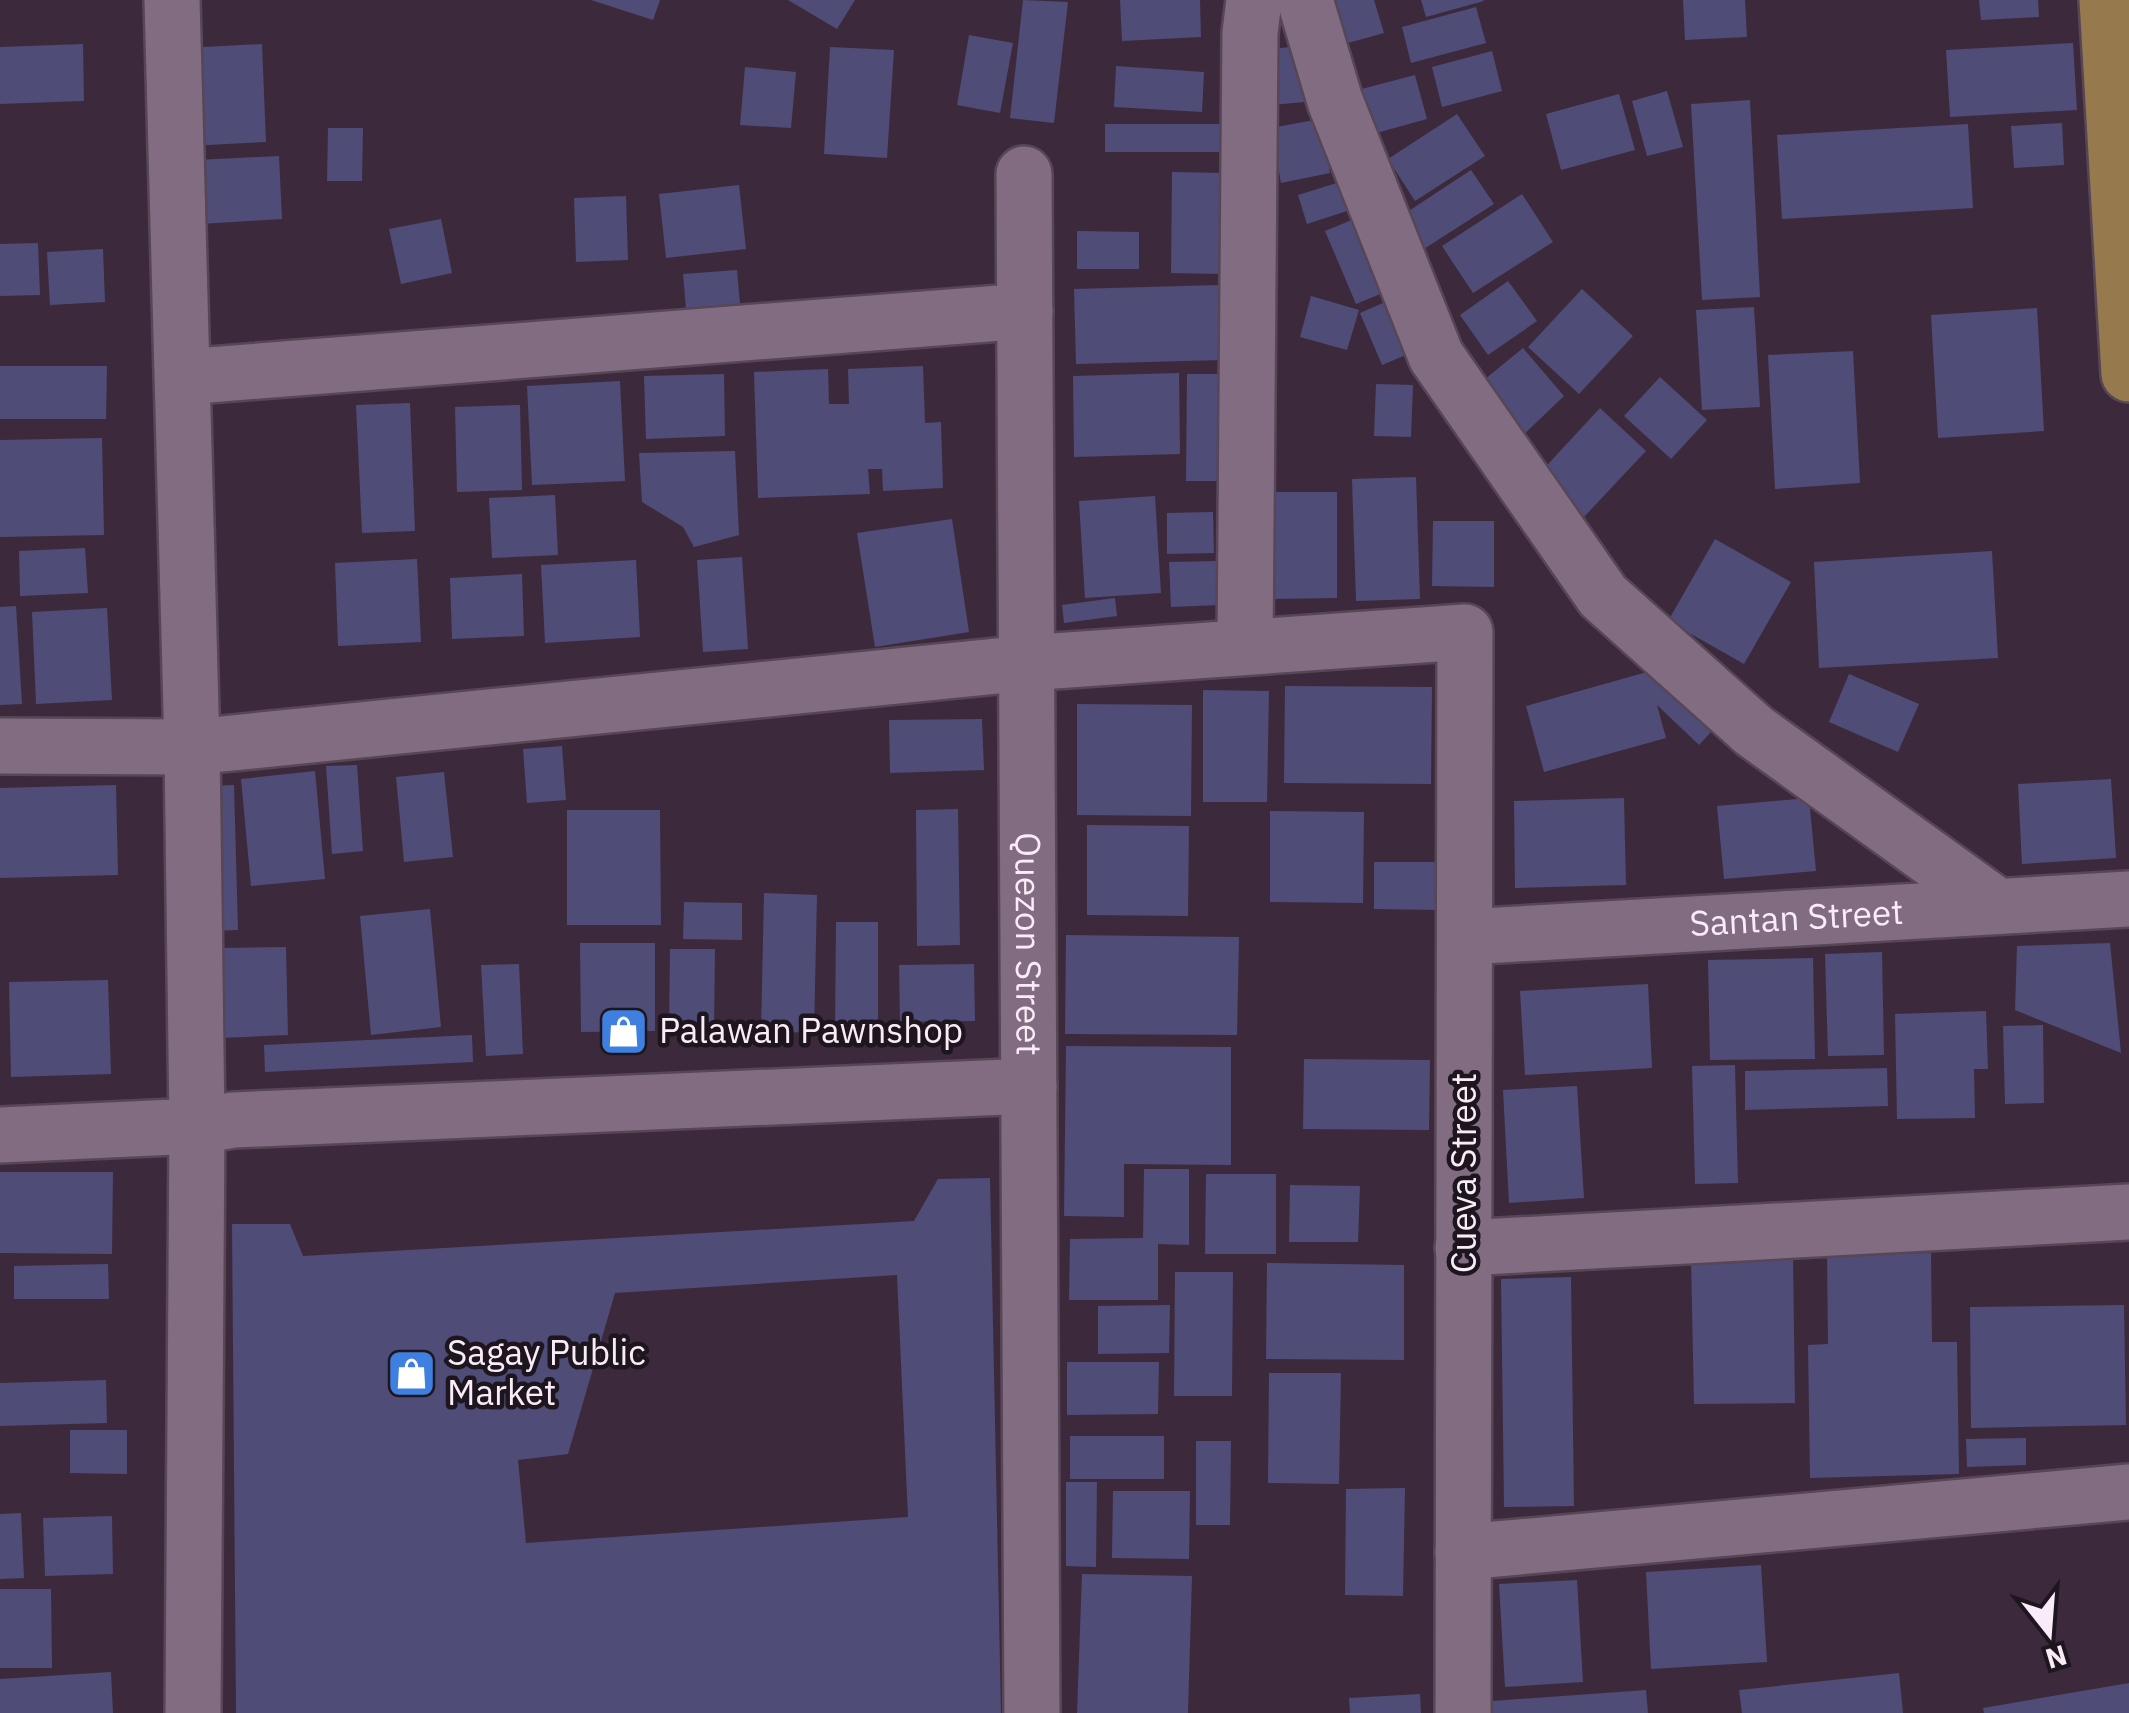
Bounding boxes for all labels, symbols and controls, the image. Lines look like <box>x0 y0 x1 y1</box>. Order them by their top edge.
street label: Quezon Street <box>1005 832 1053 1056</box>
street label: Santan Street <box>1688 888 1905 946</box>
shop icon: Palawan Pawnshop <box>598 1005 650 1057</box>
place label: Palawan Pawnshop <box>659 1007 963 1053</box>
street label: Cueva Street <box>1440 1073 1486 1273</box>
place label: Sagay Public Market <box>447 1329 646 1415</box>
shop icon: Sagay Public Market <box>386 1347 438 1399</box>
north arrow <box>1999 1583 2099 1683</box>
text: N <box>2041 1637 2072 1678</box>

